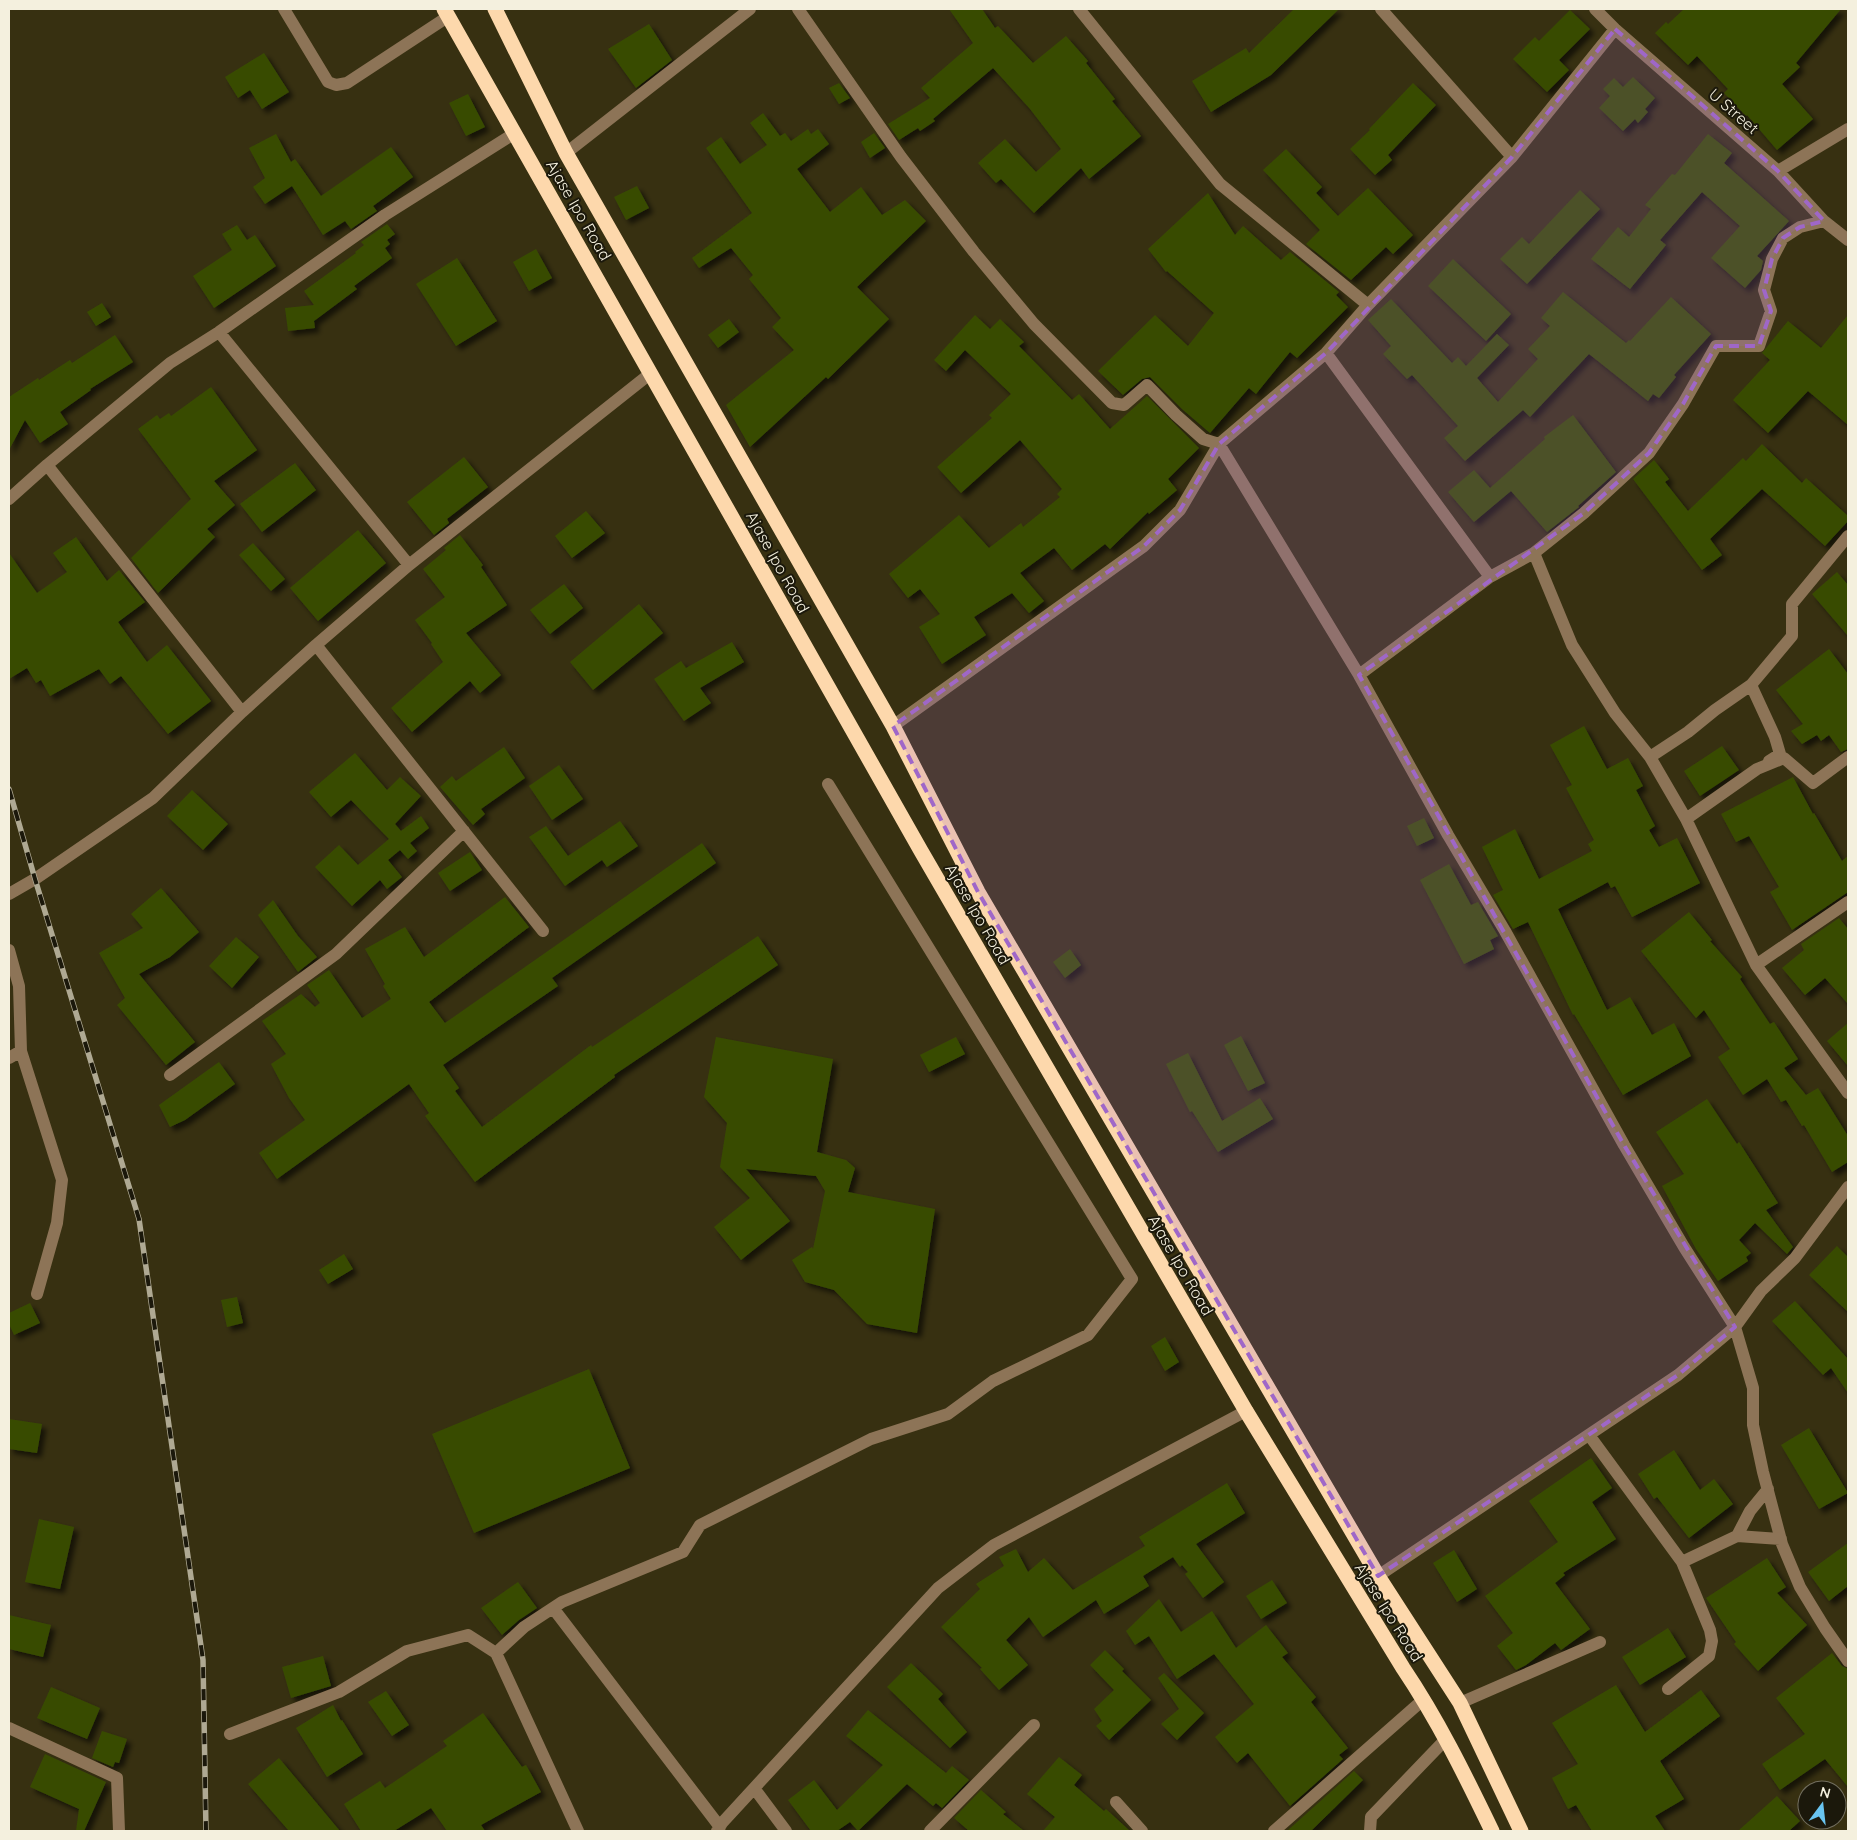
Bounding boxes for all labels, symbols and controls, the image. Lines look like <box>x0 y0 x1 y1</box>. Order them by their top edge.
street label: U Street <box>1705 84 1763 138</box>
street label: Ajase Ipo Road <box>542 156 616 264</box>
street label: Ajase Ipo Road <box>742 508 814 616</box>
street label: Ajase Ipo Road <box>941 860 1015 968</box>
street label: Ajase Ipo Road <box>1144 1211 1218 1319</box>
street label: Ajase Ipo Road <box>1351 1559 1427 1665</box>
north arrow <box>1797 1780 1847 1830</box>
text: N <box>1818 1782 1833 1802</box>

